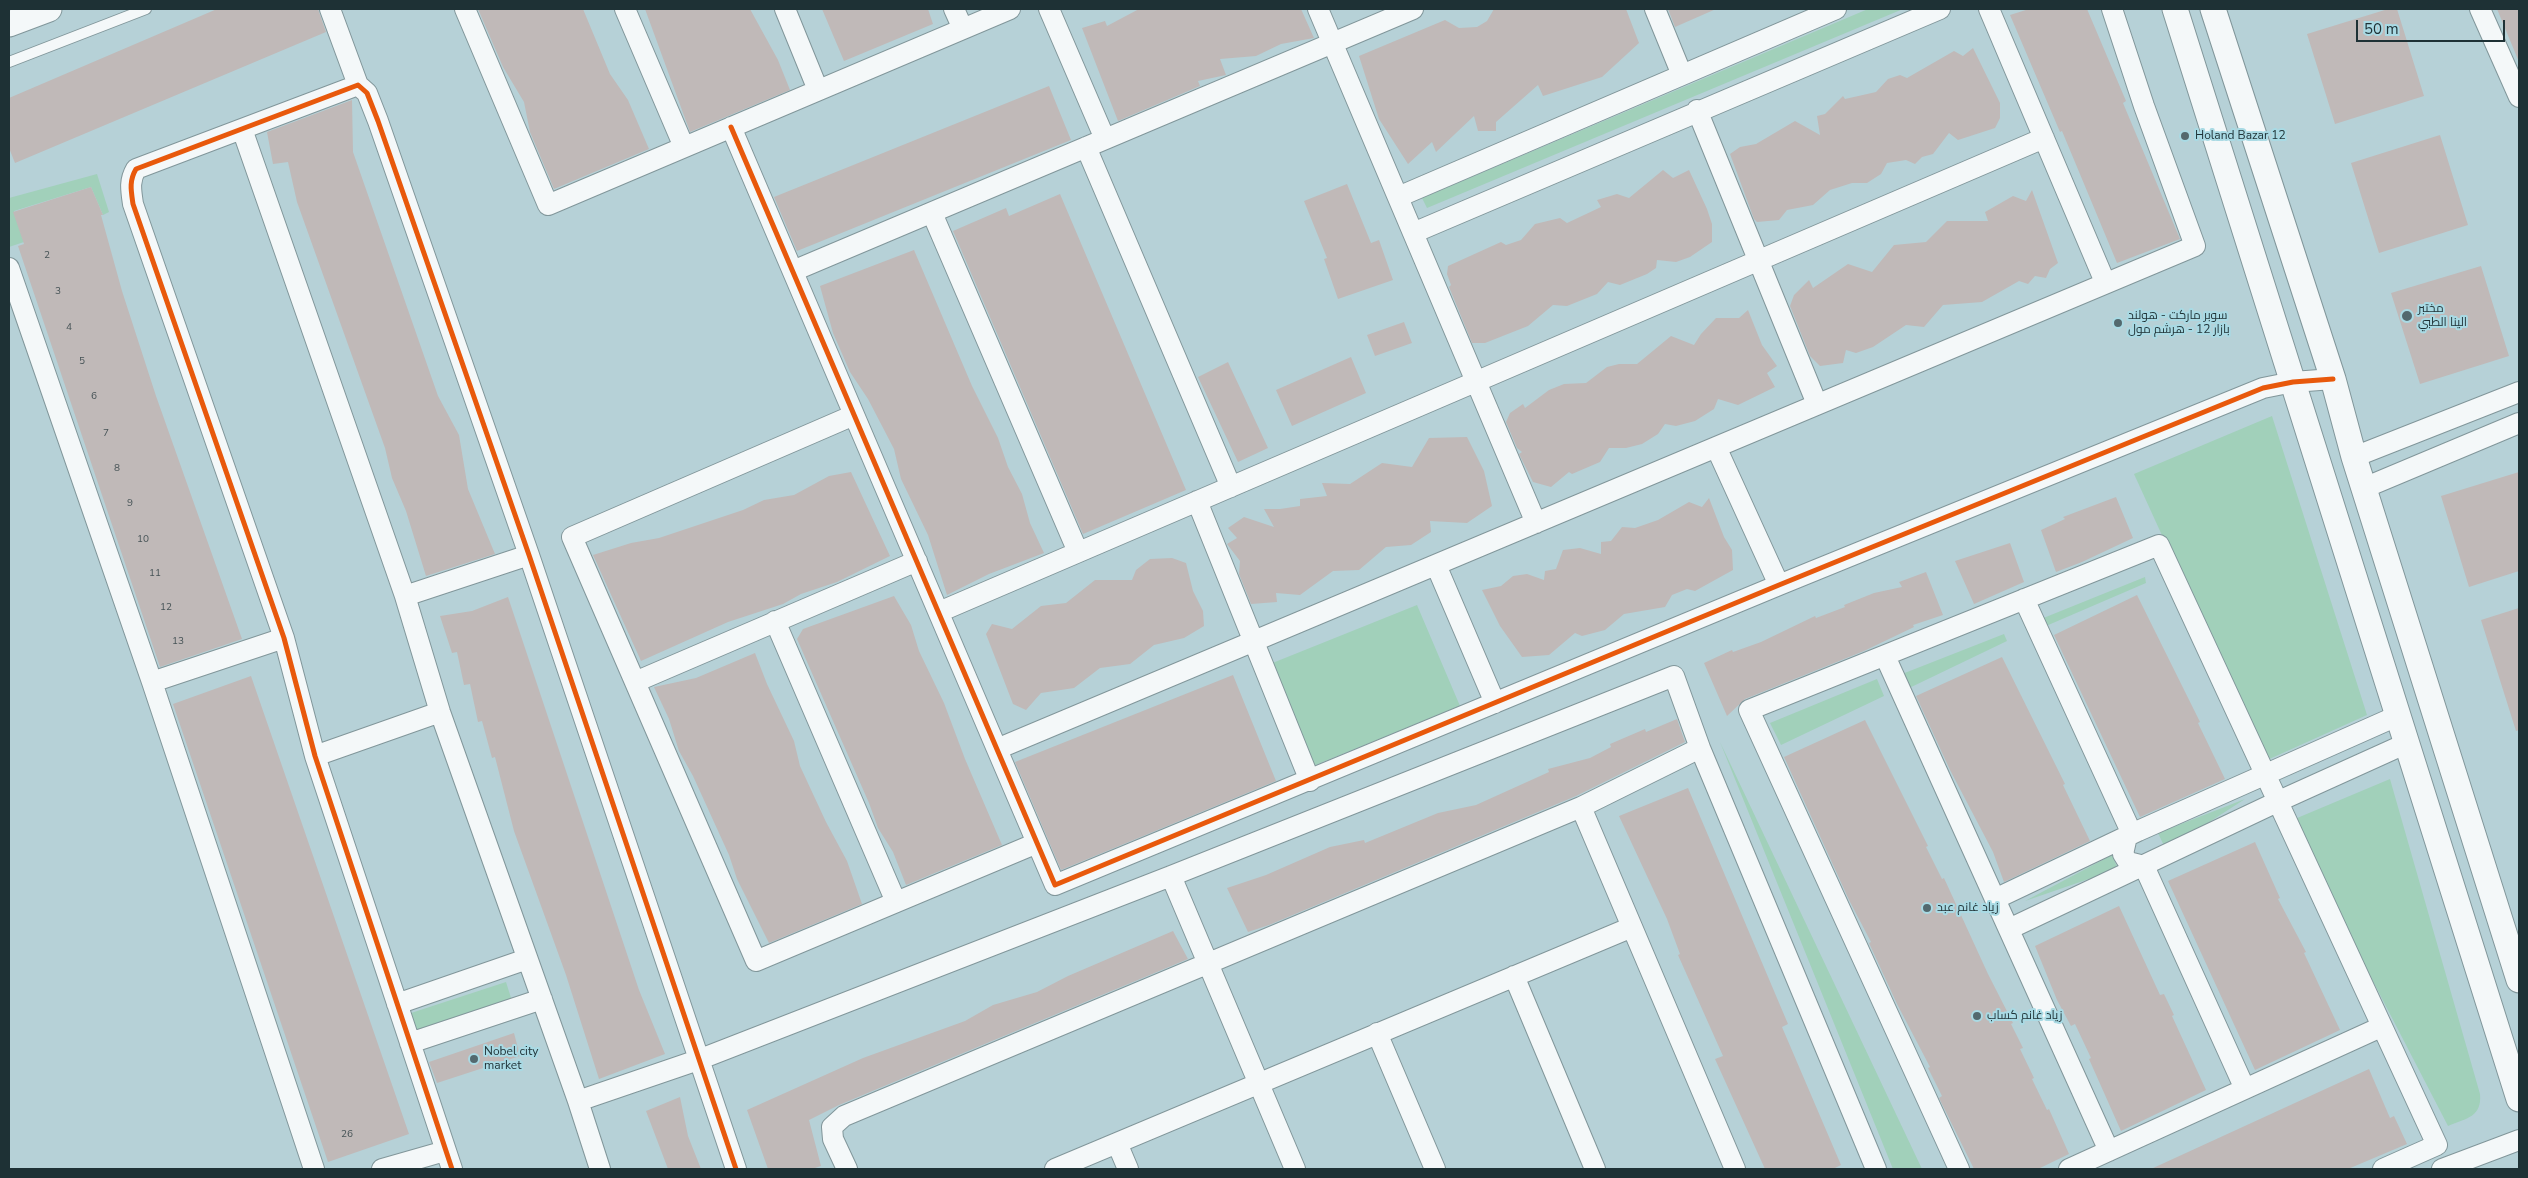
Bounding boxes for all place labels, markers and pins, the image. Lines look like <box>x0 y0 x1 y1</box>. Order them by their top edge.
place label: Holand Bazar 12 <box>2195 129 2286 143</box>
marker: Holand Bazar 12 <box>2179 130 2191 142</box>
place label: مختبر الينا الطبي <box>2418 302 2467 330</box>
place label: سوبر ماركت - هولند بازار 12 - هرشم مول <box>2128 309 2230 337</box>
marker: مختبر الينا الطبي <box>2400 309 2414 323</box>
marker: سوبر ماركت - هولند بازار 12 - هرشم مول <box>2112 317 2124 329</box>
place label: زياد غانم عبد <box>1937 901 1999 915</box>
marker: زياد غانم عبد <box>1921 902 1933 914</box>
place label: زياد غانم كساب <box>1987 1009 2062 1023</box>
marker: زياد غانم كساب <box>1971 1010 1983 1022</box>
place label: Nobel city market <box>484 1045 538 1073</box>
marker: Nobel city market <box>468 1053 480 1065</box>

